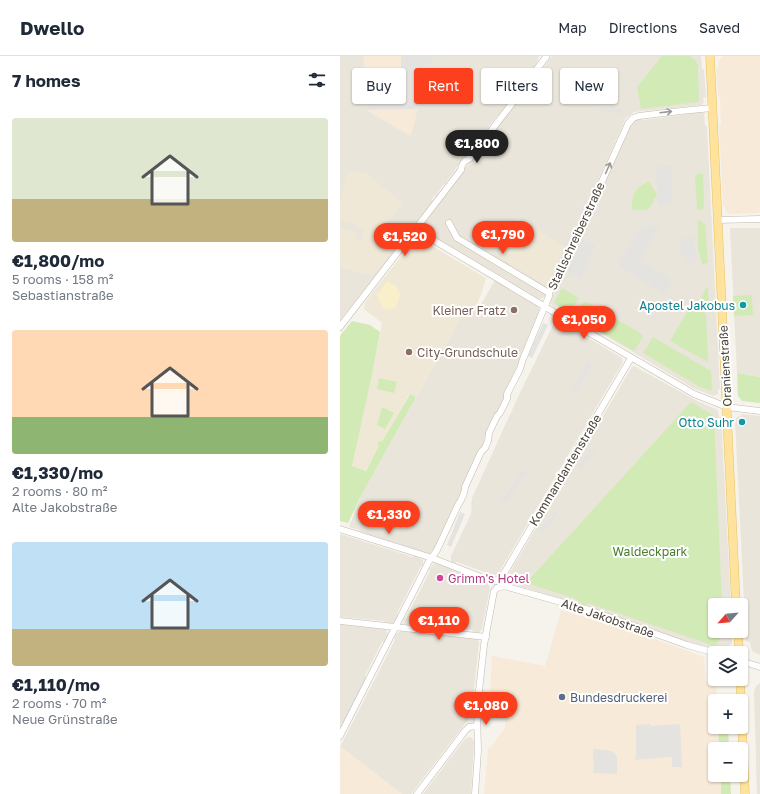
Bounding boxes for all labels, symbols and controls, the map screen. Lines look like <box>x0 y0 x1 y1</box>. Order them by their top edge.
text: Dwello <box>20 16 85 39</box>
text: Map <box>558 19 587 36</box>
text: Directions <box>609 19 677 36</box>
text: Saved <box>699 19 740 36</box>
chip: Buy <box>352 68 406 104</box>
chip: Rent <box>414 68 473 104</box>
chip: Filters <box>481 68 552 104</box>
chip: New <box>560 68 618 104</box>
icon: filters <box>306 69 328 91</box>
text: 7 homes <box>12 70 80 91</box>
one-way arrow <box>659 108 672 116</box>
pin: €1,800 <box>444 130 510 164</box>
text: €1,800 <box>454 135 500 151</box>
icon: home <box>134 144 206 216</box>
one-way arrow <box>605 163 612 175</box>
street label: Stallschreiberstraße <box>544 180 608 292</box>
pin: €1,790 <box>470 221 536 255</box>
pin: €1,520 <box>372 223 438 257</box>
text: €1,790 <box>481 226 525 242</box>
text: €1,520 <box>383 228 427 244</box>
text: €1,800/mo <box>12 250 104 271</box>
text: 5 rooms · 158 m² <box>12 271 113 287</box>
text: Sebastianstraße <box>12 287 114 303</box>
place label: Apostel Jakobus <box>639 298 735 313</box>
marker: Apostel Jakobus <box>738 300 748 310</box>
place label: Kleiner Fratz <box>432 303 506 318</box>
marker: Kleiner Fratz <box>509 305 519 315</box>
pin: €1,050 <box>551 306 617 340</box>
text: €1,050 <box>562 311 606 327</box>
street label: Oranienstraße <box>715 325 735 407</box>
place label: City-Grundschule <box>417 345 518 360</box>
marker: City-Grundschule <box>404 347 414 357</box>
icon: home <box>134 356 206 428</box>
street label: Kommandantenstraße <box>526 411 604 529</box>
place label: Otto Suhr <box>678 415 734 430</box>
marker: Otto Suhr <box>737 417 747 427</box>
text: €1,330/mo <box>12 462 103 483</box>
text: 2 rooms · 80 m² <box>12 483 108 499</box>
text: Alte Jakobstraße <box>12 499 117 515</box>
pin: €1,330 <box>356 501 422 535</box>
text: €1,330 <box>367 506 411 522</box>
park label: Waldeckpark <box>613 544 688 559</box>
icon: home <box>134 568 206 640</box>
place label: Grimm's Hotel <box>448 571 530 586</box>
marker: Grimm's Hotel <box>435 573 445 583</box>
street label: Alte Jakobstraße <box>560 595 656 641</box>
north arrow <box>708 598 748 638</box>
map controls <box>708 598 748 782</box>
pin: €1,110 <box>406 607 472 641</box>
text: €1,110 <box>418 612 460 628</box>
button: layers <box>708 646 748 686</box>
text: €1,110/mo <box>12 674 100 695</box>
place label: Bundesdruckerei <box>570 690 667 705</box>
pin: €1,080 <box>453 692 519 726</box>
marker: Bundesdruckerei <box>557 692 567 702</box>
button: + <box>708 694 748 734</box>
text: 2 rooms · 70 m² <box>12 695 107 711</box>
text: €1,080 <box>463 697 509 713</box>
text: Neue Grünstraße <box>12 711 118 727</box>
button: − <box>708 742 748 782</box>

